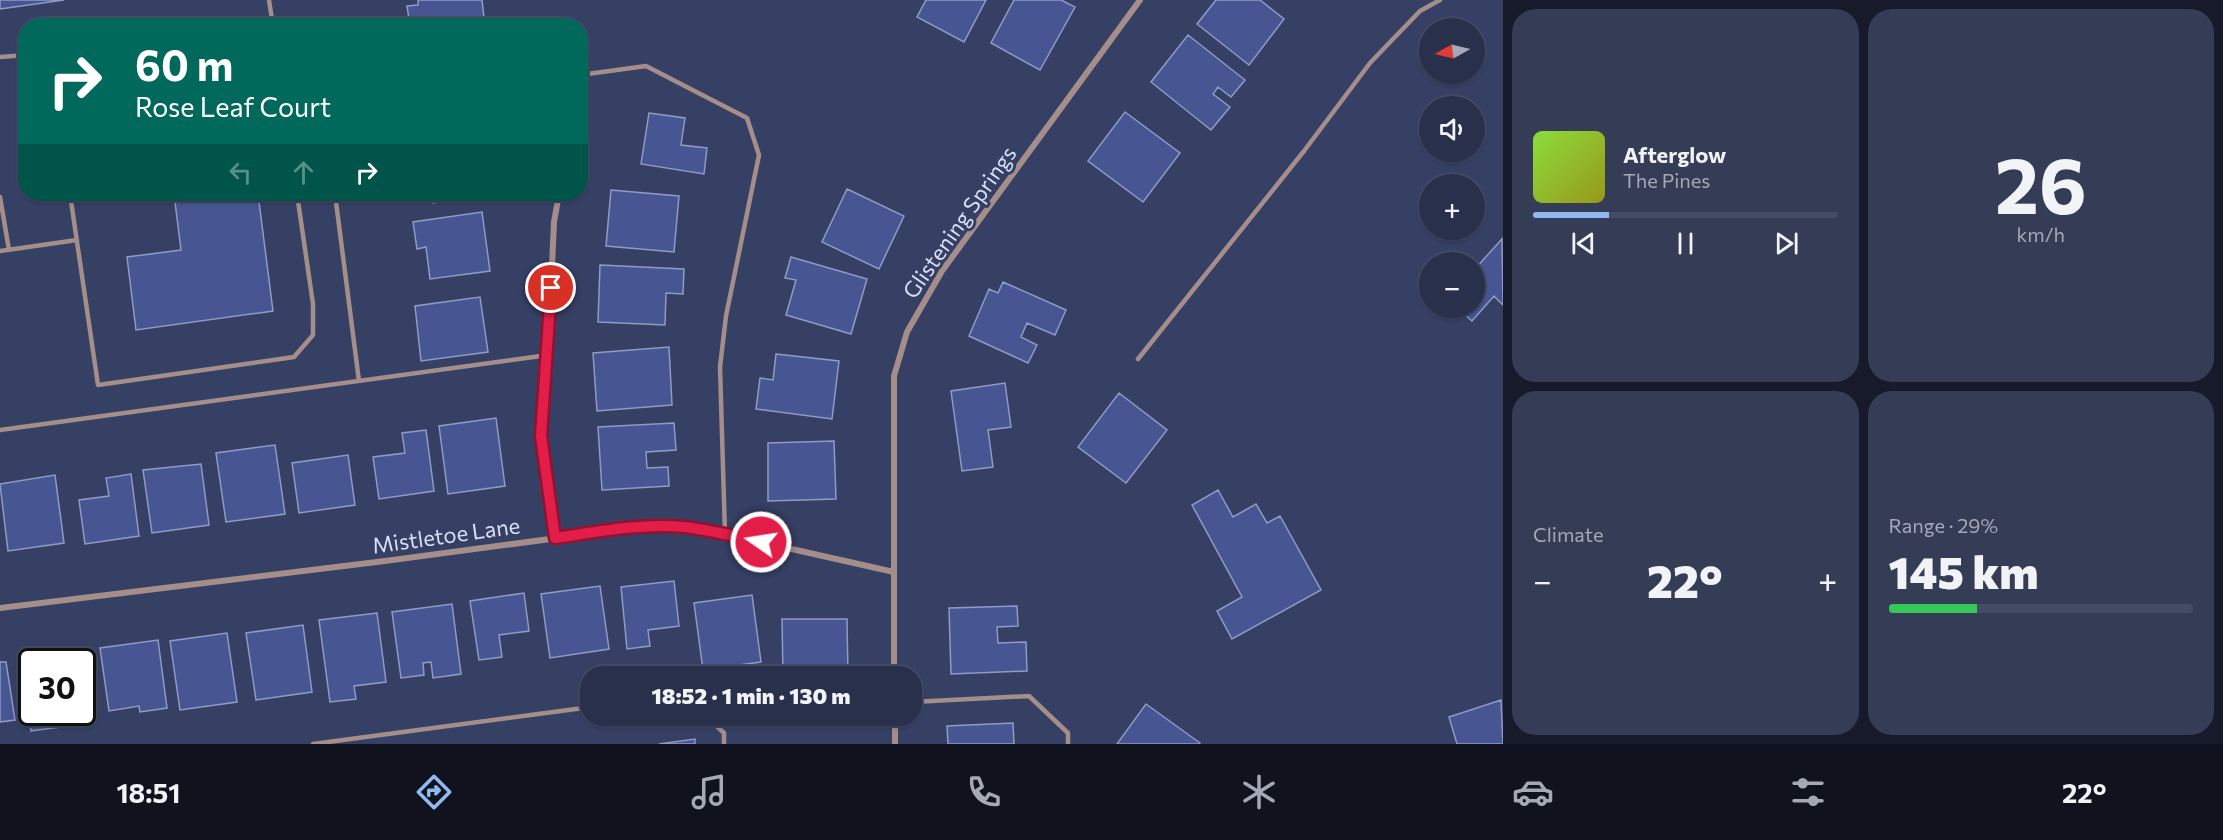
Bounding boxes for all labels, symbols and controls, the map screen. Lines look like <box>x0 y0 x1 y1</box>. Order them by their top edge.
north arrow <box>1419 18 1485 84</box>
map controls <box>1419 18 1485 318</box>
text: 60 m <box>135 38 234 90</box>
icon: right <box>36 42 114 120</box>
text: Rose Leaf Court <box>135 90 331 123</box>
button: sound <box>1419 96 1485 162</box>
text: 26 <box>1995 135 2087 230</box>
street label: Glistening Springs <box>896 141 1022 303</box>
text: Afterglow <box>1623 141 1726 168</box>
icon: left <box>224 156 257 189</box>
icon: ahead <box>287 156 320 189</box>
icon: right <box>350 156 383 189</box>
text: The Pines <box>1623 168 1710 192</box>
button: + <box>1419 174 1485 240</box>
text: km/h <box>2016 222 2065 246</box>
icon: previous <box>1567 227 1600 260</box>
icon: pause <box>1669 227 1702 260</box>
icon: next <box>1770 227 1803 260</box>
button: − <box>1419 252 1485 318</box>
pin <box>525 262 576 313</box>
icon: arrive <box>534 271 567 304</box>
position arrow <box>729 510 793 574</box>
street label: Mistletoe Lane <box>370 511 522 559</box>
text: Range · 29% <box>1889 513 1998 537</box>
text: Climate <box>1533 522 1603 546</box>
text: 145 km <box>1889 543 2038 598</box>
text: 22° <box>1647 552 1723 607</box>
text: − <box>1533 559 1552 600</box>
text: + <box>1818 559 1837 600</box>
speed limit sign: 30 <box>18 648 96 726</box>
text: 18:52 · 1 min · 130 m <box>651 682 851 709</box>
icon: directions <box>413 771 455 813</box>
icon: music <box>688 771 730 813</box>
icon: phone <box>963 771 1005 813</box>
icon: climate <box>1238 771 1280 813</box>
icon: car <box>1512 771 1554 813</box>
icon: filters <box>1787 771 1829 813</box>
text: 18:51 <box>116 776 180 809</box>
text: 22° <box>2062 776 2106 809</box>

